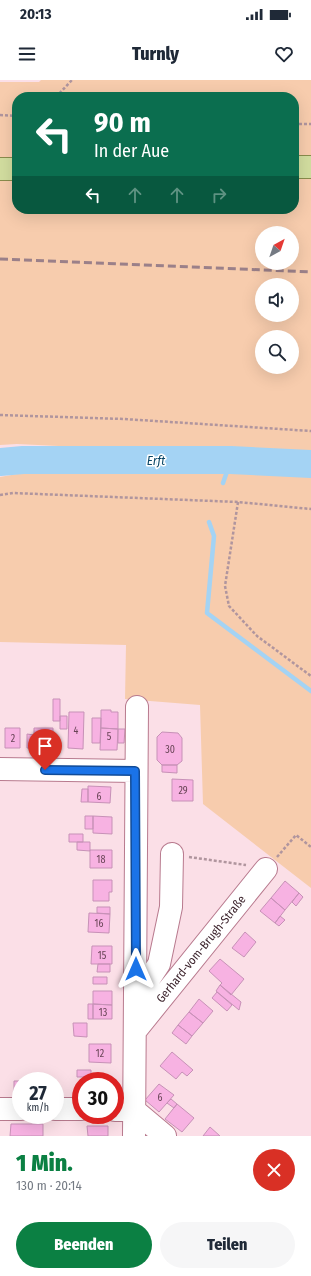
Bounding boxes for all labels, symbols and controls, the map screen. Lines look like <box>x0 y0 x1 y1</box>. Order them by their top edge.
text: 20:13 <box>20 5 52 23</box>
icon: menu <box>16 43 38 65</box>
text: Turnly <box>132 43 179 65</box>
icon: heart <box>273 43 295 65</box>
text: 90 m <box>94 106 151 139</box>
icon: left <box>28 108 80 160</box>
text: In der Aue <box>94 140 169 162</box>
icon: left <box>82 184 104 206</box>
icon: ahead <box>124 184 146 206</box>
icon: ahead <box>166 184 188 206</box>
icon: right <box>208 184 230 206</box>
north arrow <box>255 226 299 270</box>
map controls <box>255 226 299 374</box>
button: sound <box>255 278 299 322</box>
button: search <box>255 330 299 374</box>
water label: Erft <box>147 453 166 468</box>
house number: 4 <box>74 725 79 737</box>
pin <box>28 729 62 770</box>
house number: 5 <box>107 731 112 743</box>
house number: 2 <box>11 733 16 745</box>
icon: arrive <box>34 735 56 757</box>
house number: 30 <box>165 744 175 756</box>
house number: 29 <box>178 785 188 797</box>
house number: 6 <box>97 791 102 803</box>
house number: 18 <box>97 854 105 866</box>
street label: Gerhard-vom-Brugh-Straße <box>153 893 249 1005</box>
house number: 16 <box>95 918 103 930</box>
position arrow <box>115 948 157 990</box>
house number: 15 <box>98 950 107 962</box>
house number: 13 <box>99 1007 108 1019</box>
house number: 12 <box>96 1048 105 1060</box>
speed limit sign: 30 <box>72 1072 124 1124</box>
text: 27 <box>29 1081 47 1105</box>
house number: 6 <box>158 1092 163 1104</box>
text: km/h <box>27 1102 49 1114</box>
text: 1 Min. <box>16 1149 73 1177</box>
button: close <box>253 1149 295 1191</box>
text: 130 m · 20:14 <box>16 1178 82 1193</box>
button: Beenden <box>16 1222 152 1268</box>
button: Teilen <box>160 1222 295 1268</box>

